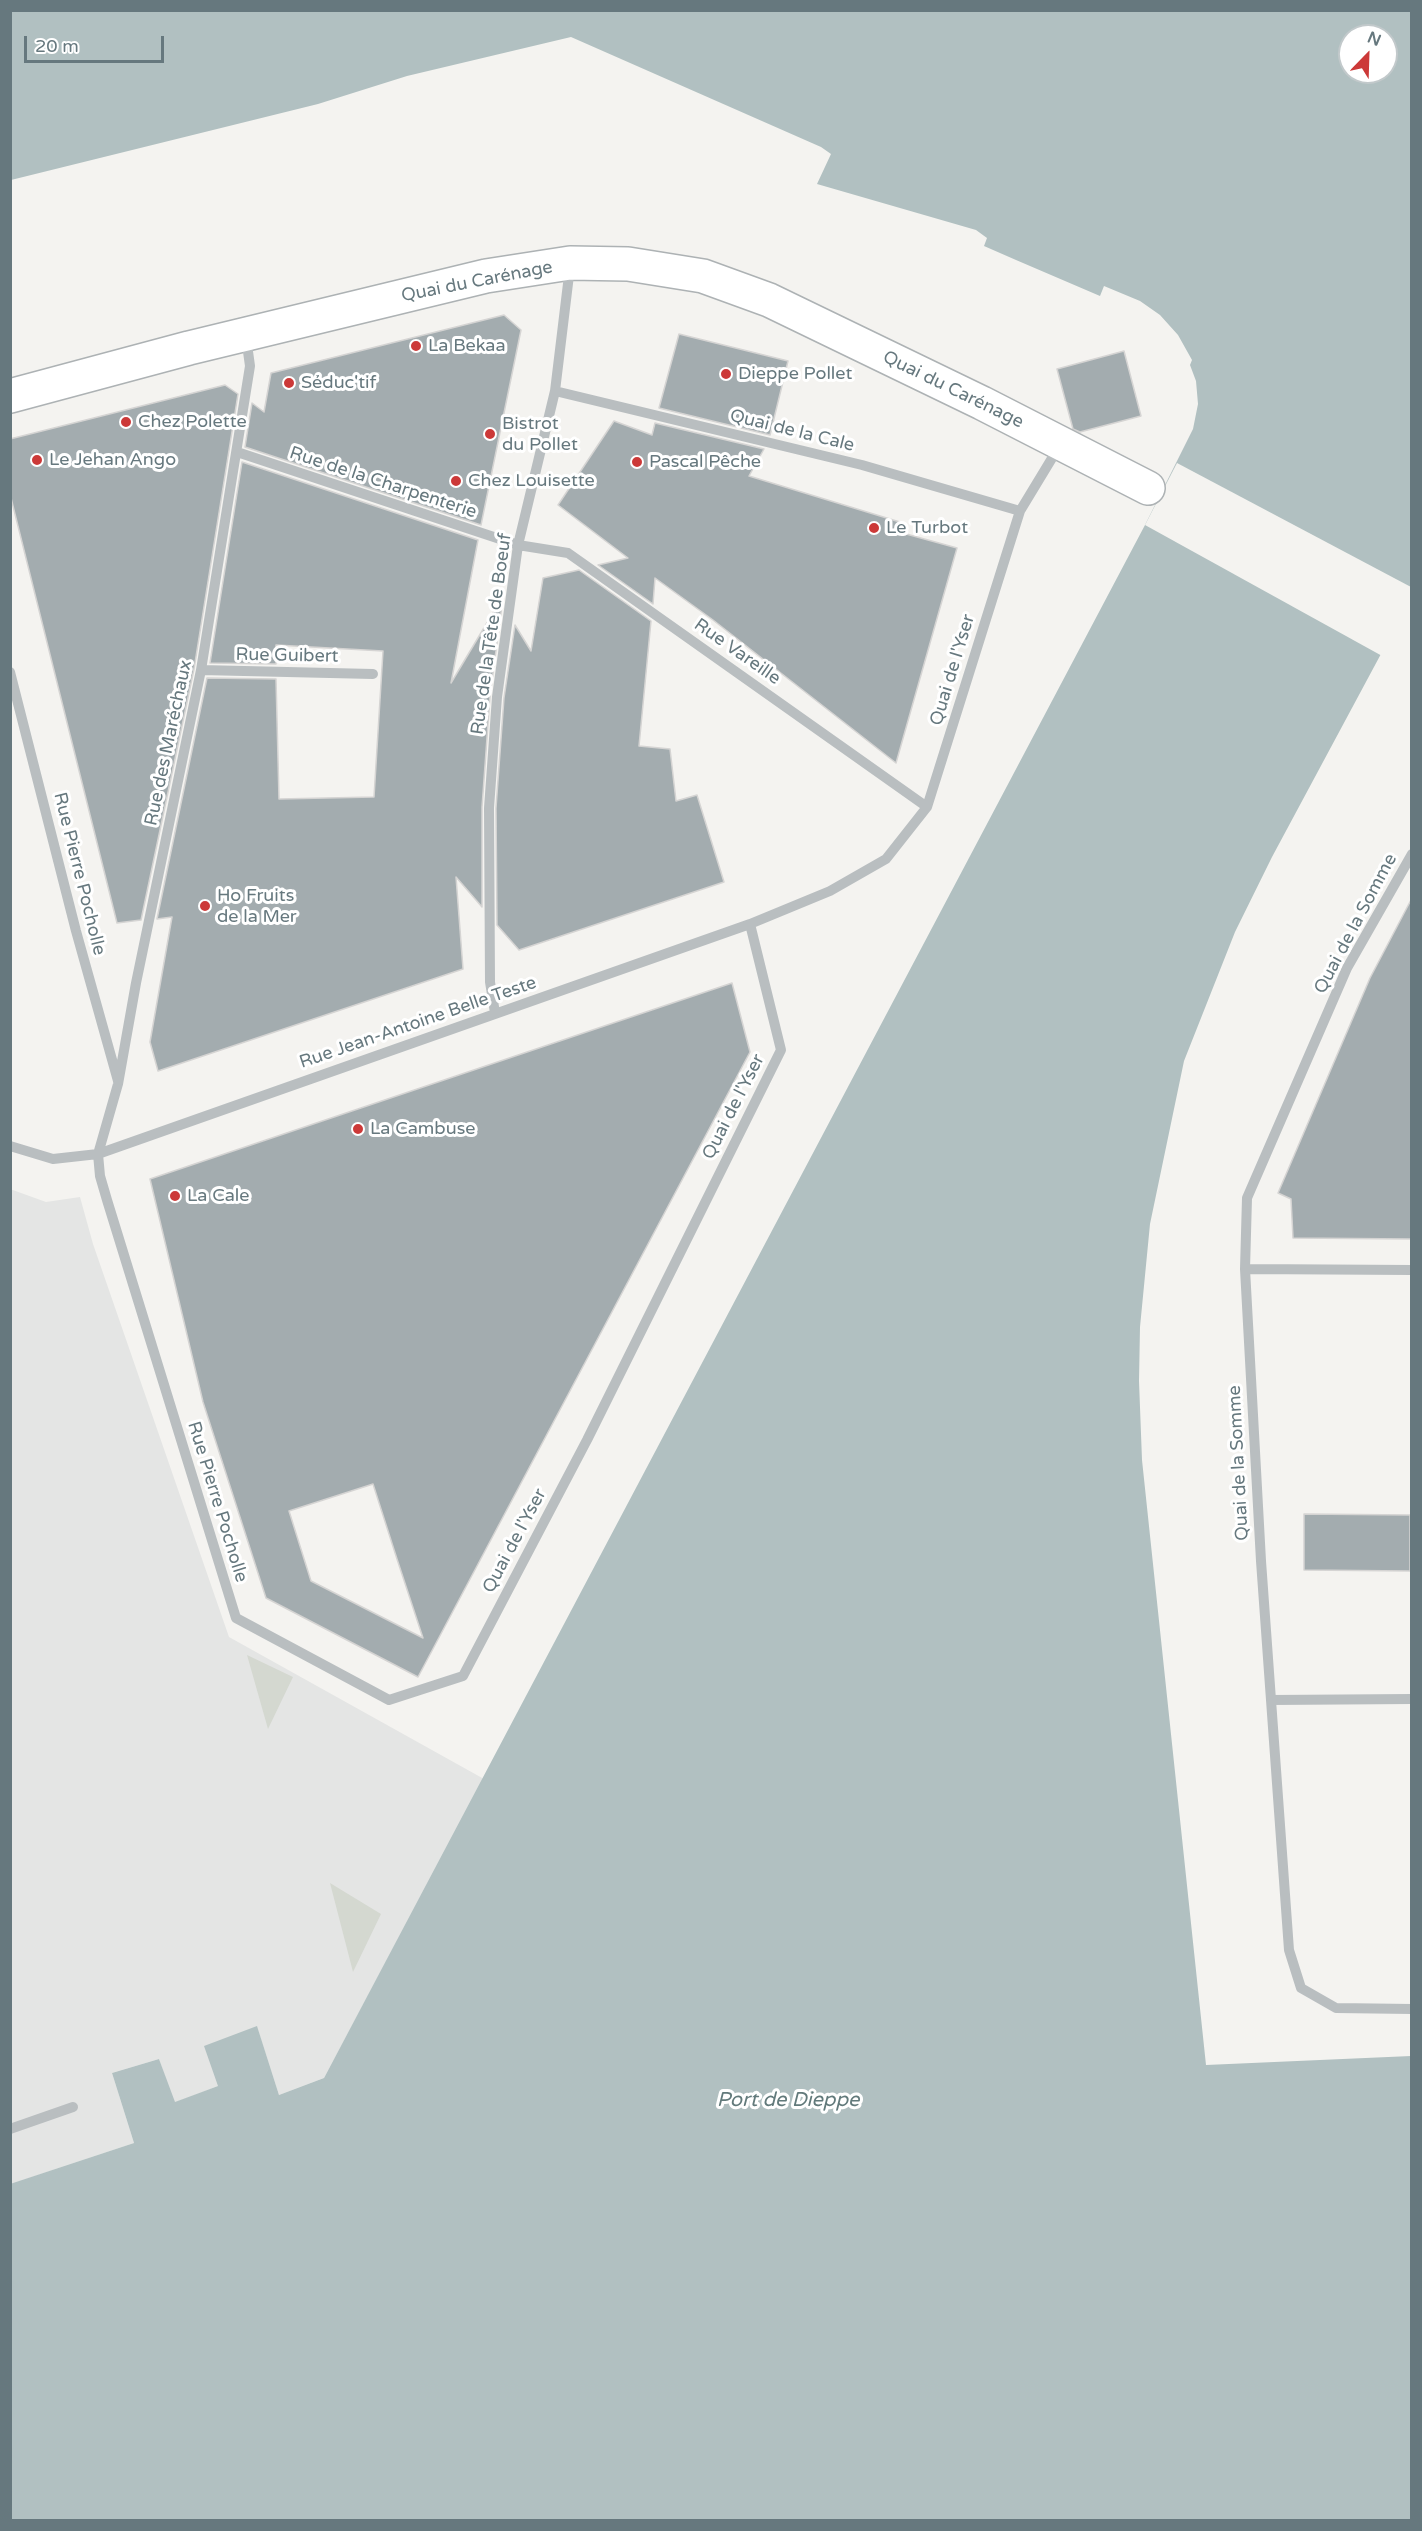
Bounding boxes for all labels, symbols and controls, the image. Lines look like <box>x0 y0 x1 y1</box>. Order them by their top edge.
scale bar <box>27 24 166 62</box>
north arrow <box>1338 24 1398 84</box>
text: N <box>1364 28 1384 51</box>
text: 20 m <box>35 35 79 57</box>
street label: Quai du Carénage <box>399 257 555 307</box>
place label: La Bekaa <box>428 335 506 357</box>
marker: La Bekaa <box>409 339 423 353</box>
street label: Quai du Carénage <box>879 347 1027 433</box>
place label: Dieppe Pollet <box>738 363 852 385</box>
marker: Dieppe Pollet <box>719 367 733 381</box>
place label: Séduc'tif <box>301 372 376 394</box>
marker: Séduc'tif <box>282 376 296 390</box>
street label: Quai de la Cale <box>728 405 856 457</box>
place label: Chez Polette <box>138 411 247 433</box>
place label: Bistrot du Pollet <box>502 413 578 456</box>
marker: Chez Polette <box>119 415 133 429</box>
marker: Bistrot du Pollet <box>483 427 497 441</box>
street label: Rue de la Charpenterie <box>287 443 479 523</box>
place label: Le Jehan Ango <box>49 449 176 471</box>
place label: Pascal Pêche <box>649 451 761 473</box>
marker: Le Jehan Ango <box>30 453 44 467</box>
marker: Pascal Pêche <box>630 455 644 469</box>
place label: Chez Louisette <box>468 470 595 492</box>
marker: Chez Louisette <box>449 474 463 488</box>
place label: Le Turbot <box>886 517 968 539</box>
marker: Le Turbot <box>867 521 881 535</box>
street label: Rue de la Tête de Boeuf <box>467 532 517 736</box>
street label: Quai de l'Yser <box>926 612 980 728</box>
street label: Rue Vareille <box>690 614 784 690</box>
street label: Rue Guibert <box>235 644 339 668</box>
street label: Rue des Maréchaux <box>141 658 197 828</box>
street label: Rue Pierre Pocholle <box>48 790 110 958</box>
street label: Quai de la Somme <box>1310 850 1402 998</box>
place label: Ho Fruits de la Mer <box>217 885 297 928</box>
marker: Ho Fruits de la Mer <box>198 899 212 913</box>
street label: Rue Jean-Antoine Belle Teste <box>297 972 539 1074</box>
street label: Quai de l'Yser <box>698 1051 770 1163</box>
place label: La Cambuse <box>370 1118 475 1140</box>
marker: La Cambuse <box>351 1122 365 1136</box>
place label: La Cale <box>187 1185 249 1207</box>
marker: La Cale <box>168 1189 182 1203</box>
street label: Quai de la Somme <box>1224 1385 1254 1541</box>
street label: Rue Pierre Pocholle <box>182 1419 252 1585</box>
street label: Quai de l'Yser <box>478 1485 552 1597</box>
water label: Port de Dieppe <box>717 2089 859 2113</box>

